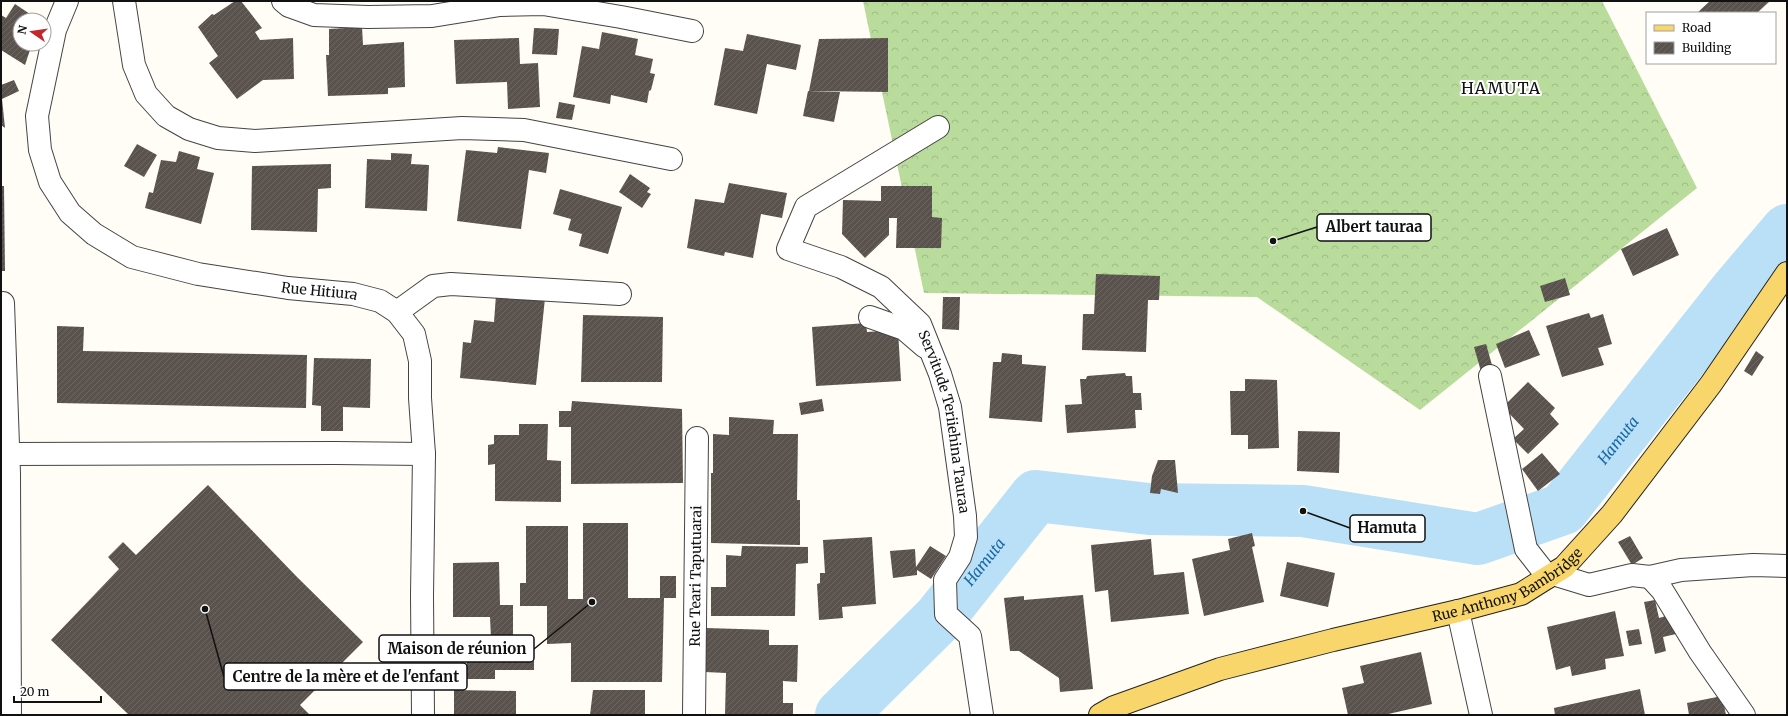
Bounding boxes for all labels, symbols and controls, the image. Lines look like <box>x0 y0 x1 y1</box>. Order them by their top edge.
north arrow <box>12 12 52 52</box>
legend <box>1646 12 1776 64</box>
text: Road <box>1682 20 1711 35</box>
text: N <box>14 24 30 36</box>
text: Building <box>1682 40 1732 55</box>
district label: HAMUTA <box>1461 78 1541 98</box>
callout: Albert tauraa <box>1317 214 1431 241</box>
text: Albert tauraa <box>1324 217 1423 236</box>
street label: Rue Hitiura <box>280 278 360 304</box>
street label: Servitude Teriiehina Tauraa <box>914 328 974 515</box>
water label: Hamuta <box>1592 412 1642 468</box>
street label: Rue Teari Taputuarai <box>686 505 705 647</box>
callout: Hamuta <box>1350 515 1425 542</box>
text: Hamuta <box>1357 518 1417 537</box>
water label: Hamuta <box>958 534 1009 590</box>
street label: Rue Anthony Bambridge <box>1430 544 1586 626</box>
callout: Maison de réunion <box>379 635 534 662</box>
text: Maison de réunion <box>388 639 526 658</box>
callout: Centre de la mère et de l'enfant <box>224 663 467 690</box>
text: Centre de la mère et de l'enfant <box>233 667 459 686</box>
scale bar <box>14 678 101 704</box>
text: 20 m <box>20 684 49 699</box>

